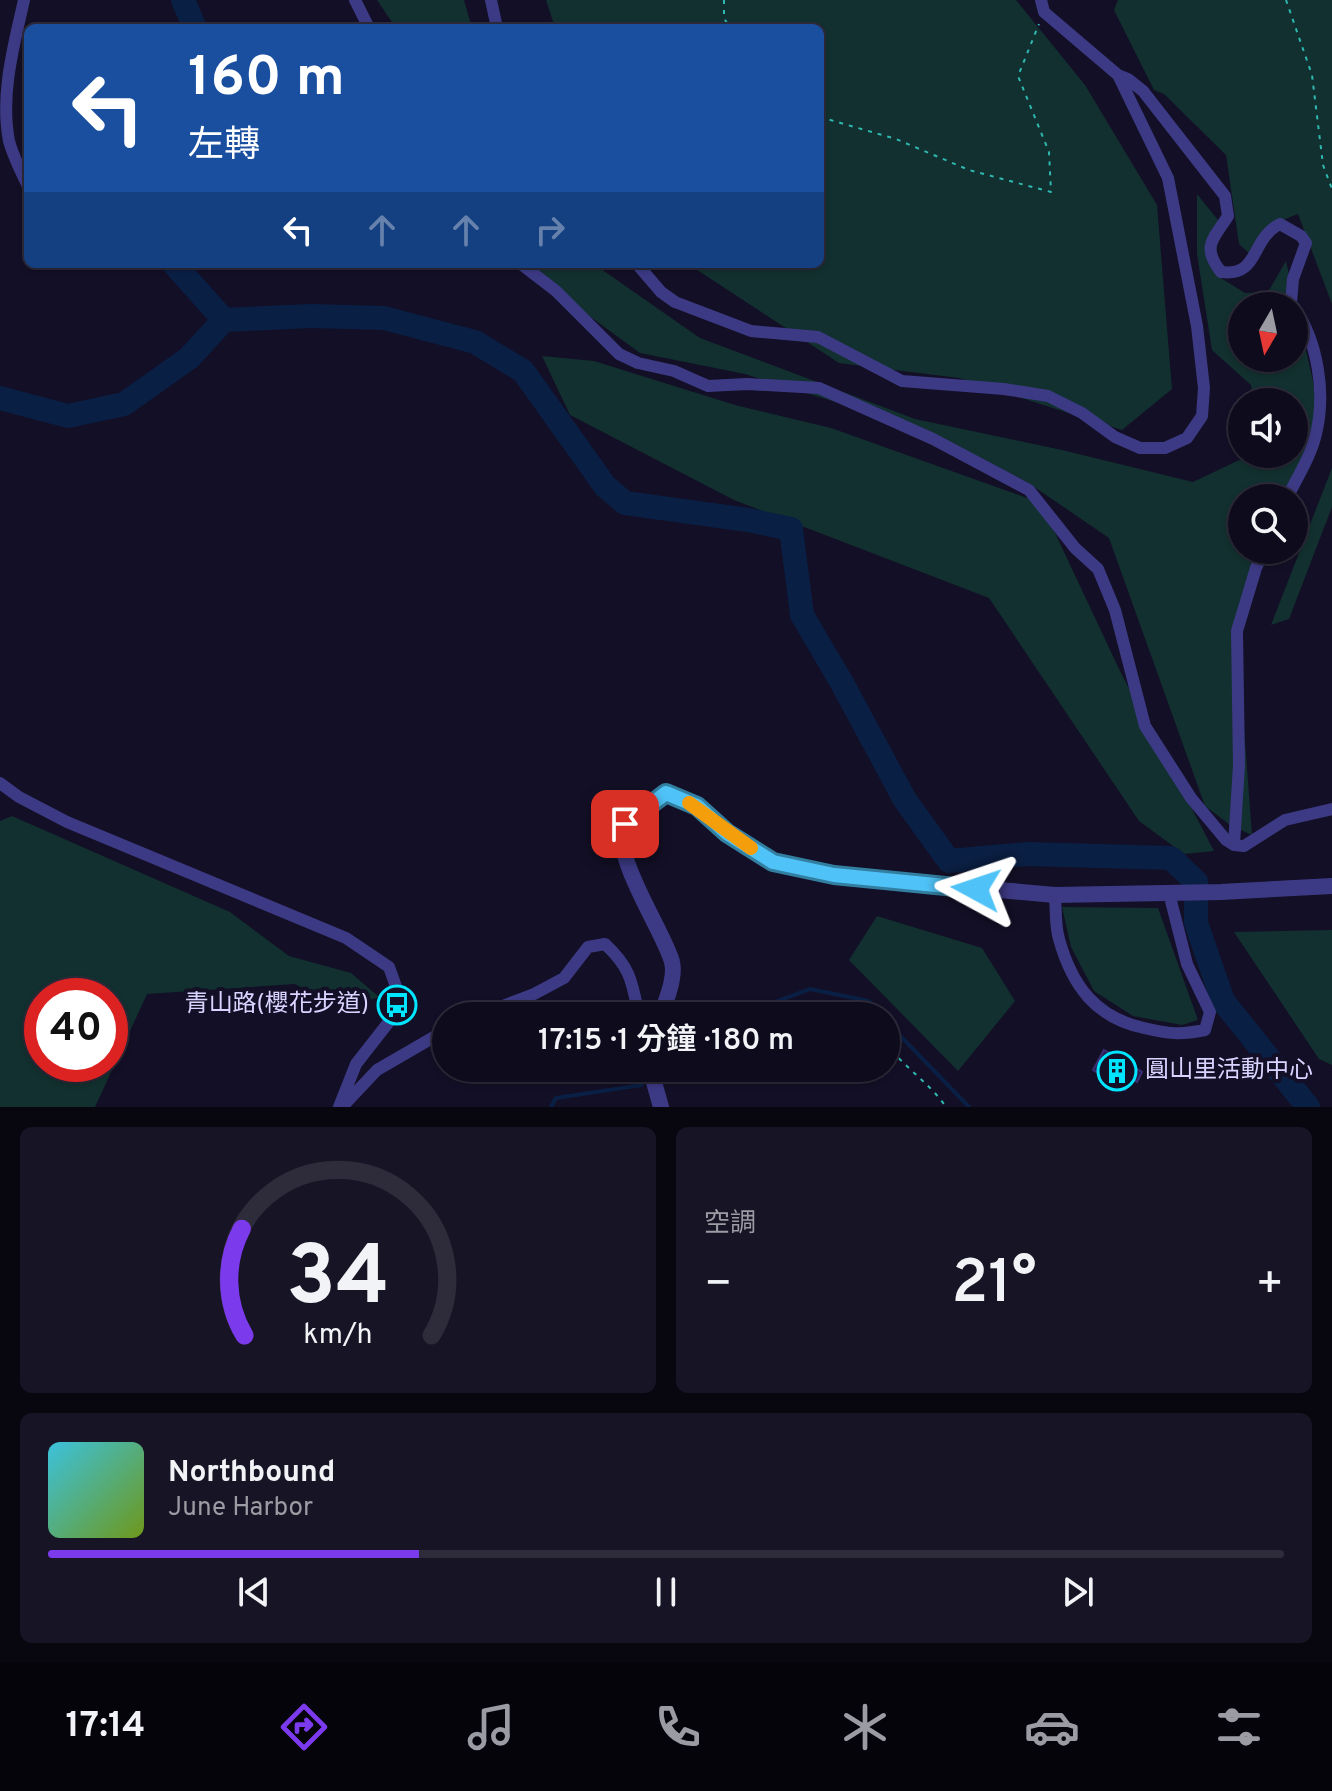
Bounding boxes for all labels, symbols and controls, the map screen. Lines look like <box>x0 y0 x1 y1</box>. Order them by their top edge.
text: 160 m <box>188 45 345 115</box>
icon: left <box>56 56 160 160</box>
text: 左轉 <box>188 124 260 170</box>
icon: left <box>276 208 320 252</box>
icon: ahead <box>360 208 404 252</box>
icon: ahead <box>444 208 488 252</box>
icon: right <box>528 208 572 252</box>
north arrow <box>1228 292 1308 372</box>
map controls <box>1228 292 1308 564</box>
button: sound <box>1228 388 1308 468</box>
button: search <box>1228 484 1308 564</box>
pin <box>591 790 659 858</box>
icon: arrive <box>603 802 647 846</box>
position arrow <box>934 847 1018 931</box>
speed limit sign: 40 <box>24 978 128 1082</box>
bus stop icon: 青山路(櫻花步道) <box>376 984 418 1026</box>
place label: 青山路(櫻花步道) <box>185 990 369 1020</box>
text: 17:15 · 1 分鐘 · 180 m <box>538 1023 794 1060</box>
building icon: 圓山里活動中心 <box>1096 1050 1138 1092</box>
place label: 圓山里活動中心 <box>1145 1056 1313 1086</box>
text: 空調 <box>704 1208 756 1241</box>
text: 34 <box>286 1229 390 1334</box>
text: 21° <box>952 1248 1037 1324</box>
text: − <box>704 1258 732 1314</box>
text: + <box>1256 1258 1284 1314</box>
text: km/h <box>303 1318 373 1354</box>
text: Northbound <box>168 1455 335 1492</box>
text: June Harbor <box>168 1492 313 1525</box>
icon: previous <box>232 1570 276 1614</box>
icon: pause <box>644 1570 688 1614</box>
icon: next <box>1056 1570 1100 1614</box>
icon: directions <box>276 1699 332 1755</box>
icon: music <box>463 1699 519 1755</box>
icon: phone <box>650 1699 706 1755</box>
icon: climate <box>837 1699 893 1755</box>
icon: car <box>1024 1699 1080 1755</box>
icon: filters <box>1211 1699 1267 1755</box>
text: 17:14 <box>65 1704 145 1750</box>

